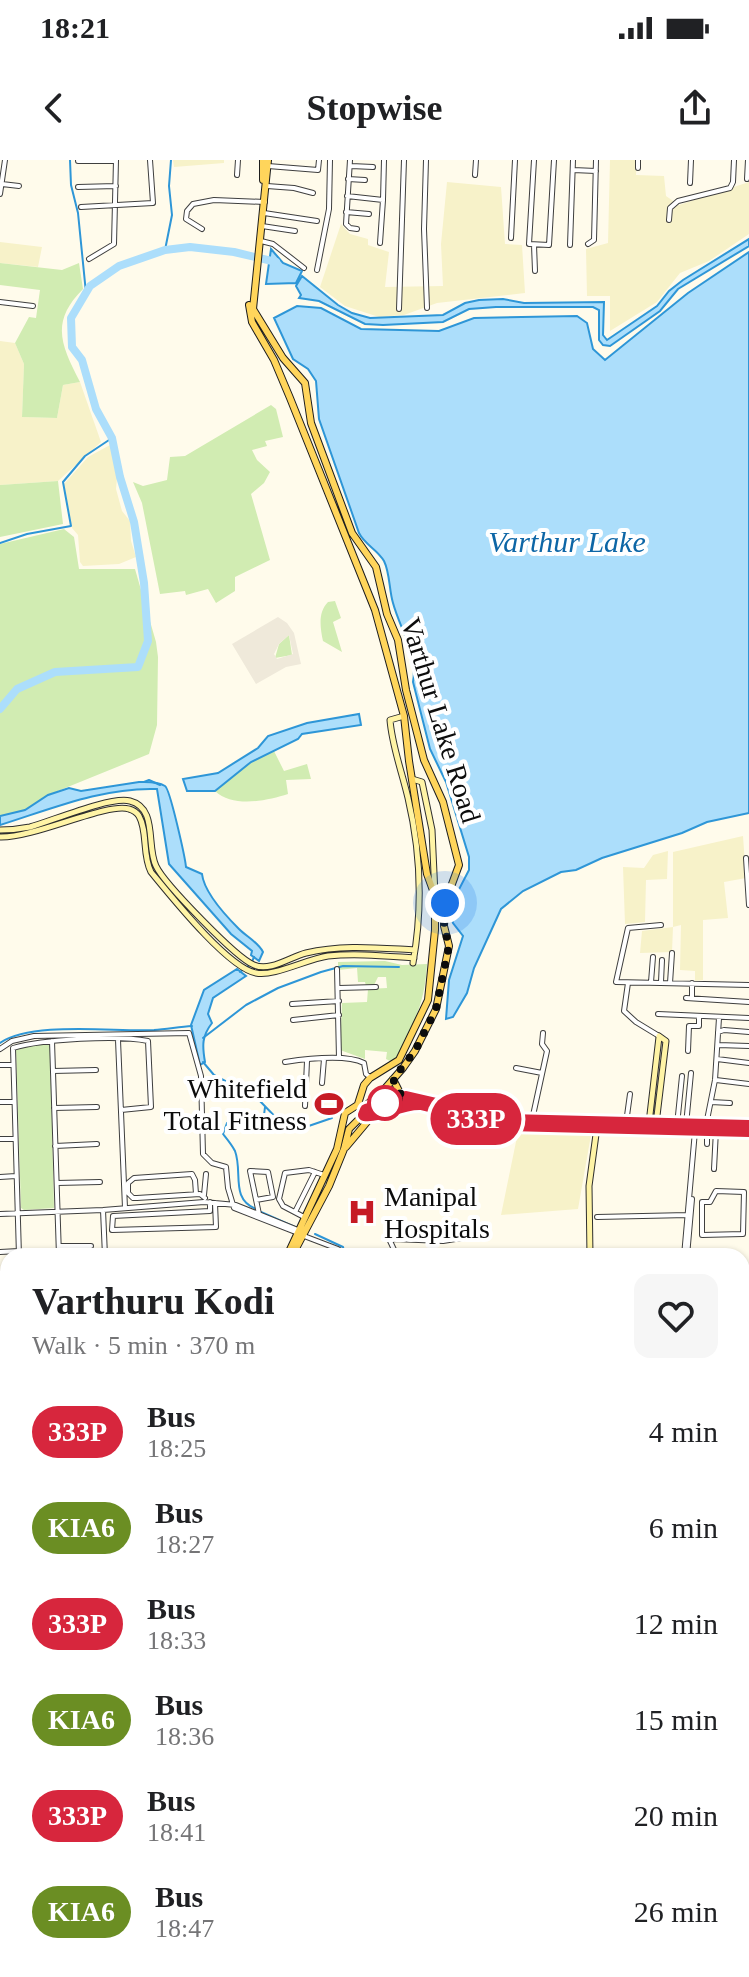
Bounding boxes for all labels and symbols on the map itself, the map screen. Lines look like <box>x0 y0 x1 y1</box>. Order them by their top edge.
water label: Varthur Lake <box>488 525 646 558</box>
street label: Varthur Lake Road <box>395 614 487 826</box>
your location <box>425 883 465 923</box>
place label: Whitefield Total Fitness <box>164 1073 307 1136</box>
unlabelled marker <box>368 1086 402 1120</box>
sports icon: Whitefield Total Fitness <box>314 1089 344 1119</box>
line badge: 333P <box>420 1093 532 1145</box>
place label: Manipal Hospitals <box>384 1181 490 1244</box>
hospital icon: Manipal Hospitals <box>347 1197 377 1227</box>

